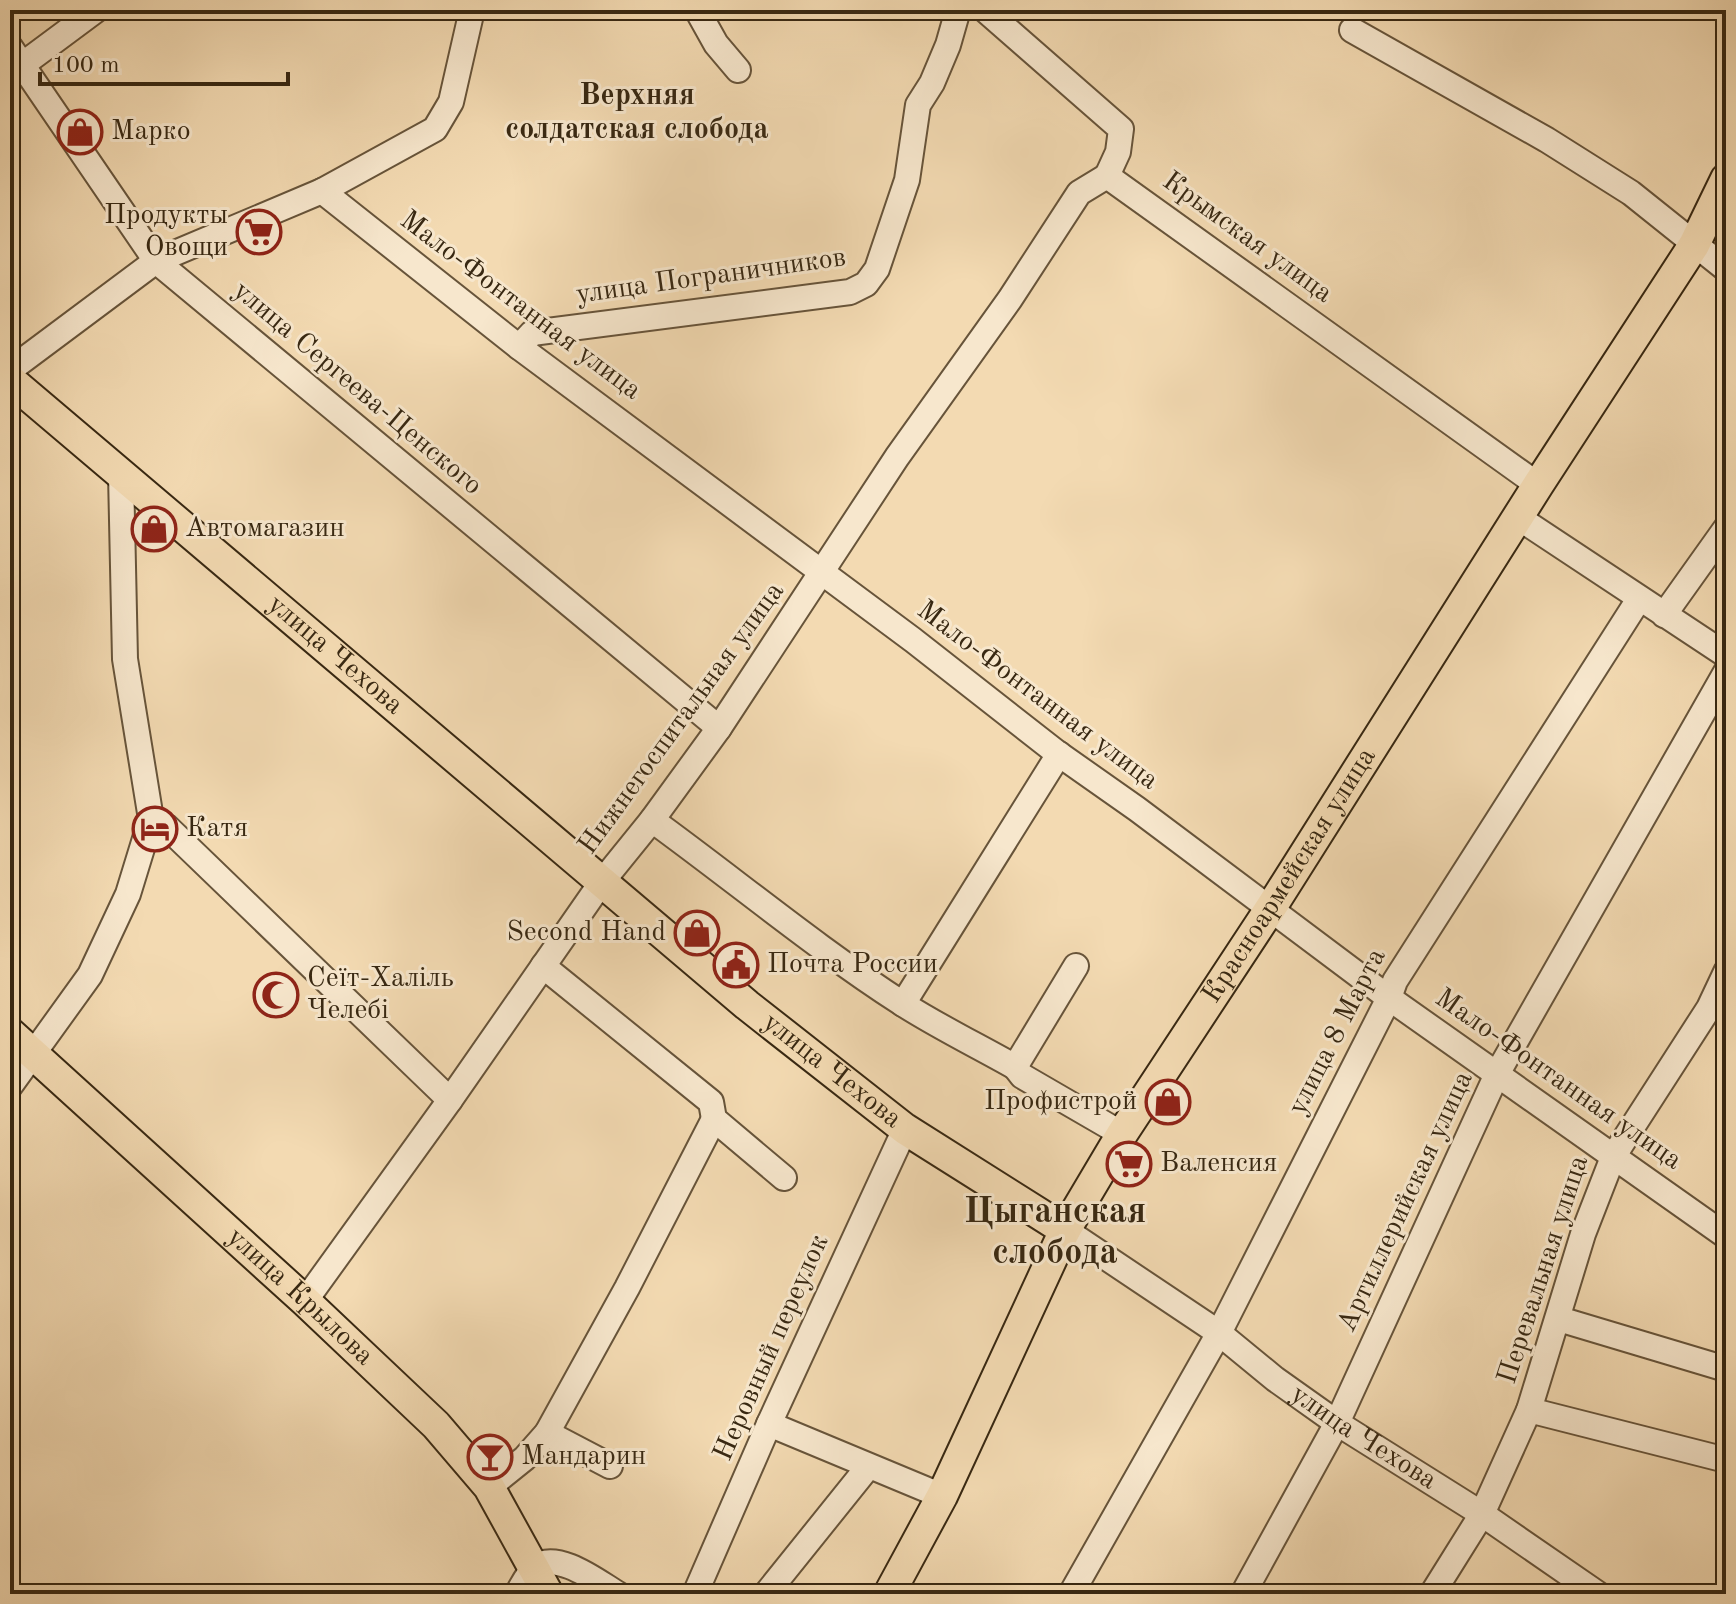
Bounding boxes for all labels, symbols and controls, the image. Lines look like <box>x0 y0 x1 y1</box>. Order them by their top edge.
scale bar <box>40 36 288 86</box>
text: 100 m <box>52 54 120 78</box>
district label: Верхняя солдатская слобода <box>505 81 769 145</box>
shop icon: Марко <box>56 108 104 156</box>
place label: Марко <box>111 118 191 146</box>
street label: Крымская улица <box>1157 167 1337 309</box>
place label: Продукты Овощи <box>104 202 228 262</box>
street label: Мало-Фонтанная улица <box>394 206 646 406</box>
supermarket icon: Продукты Овощи <box>235 208 283 256</box>
street label: улица Пограничников <box>574 244 848 310</box>
street label: улица Сергеева-Ценского <box>227 277 487 501</box>
shop icon: Автомагазин <box>130 505 178 553</box>
place label: Автомагазин <box>185 515 345 543</box>
street label: Нижнегоспитальная улица <box>574 578 790 860</box>
street label: улица Чехова <box>262 591 408 721</box>
street label: Мало-Фонтанная улица <box>911 596 1163 796</box>
street label: Красноармейская улица <box>1198 743 1382 1009</box>
hotel icon: Катя <box>131 805 179 853</box>
place label: Катя <box>186 815 248 843</box>
shop icon: Second Hand <box>673 909 721 957</box>
place label: Second Hand <box>506 919 666 947</box>
public building icon: Почта России <box>712 941 760 989</box>
street label: улица 8 Марта <box>1284 944 1392 1120</box>
place label: Почта России <box>767 951 938 979</box>
place label: Сеїт-Халіль Челебі <box>307 965 454 1025</box>
mosque icon: Сеїт-Халіль Челебі <box>252 971 300 1019</box>
street label: Мало-Фонтанная улица <box>1430 984 1687 1176</box>
street label: улица Чехова <box>757 1009 907 1134</box>
street label: Артиллерийская улица <box>1333 1067 1479 1337</box>
shop icon: Профистрой <box>1144 1078 1192 1126</box>
place label: Профистрой <box>984 1088 1137 1116</box>
supermarket icon: Валенсия <box>1105 1140 1153 1188</box>
place label: Валенсия <box>1160 1150 1277 1178</box>
street label: Перевальная улица <box>1494 1152 1594 1388</box>
district label: Цыганская слобода <box>964 1195 1146 1272</box>
street label: улица Крылова <box>221 1223 378 1371</box>
street label: Неровный переулок <box>709 1231 835 1465</box>
street label: улица Чехова <box>1285 1380 1441 1496</box>
bar icon: Мандарин <box>466 1433 514 1481</box>
place label: Мандарин <box>521 1443 646 1471</box>

